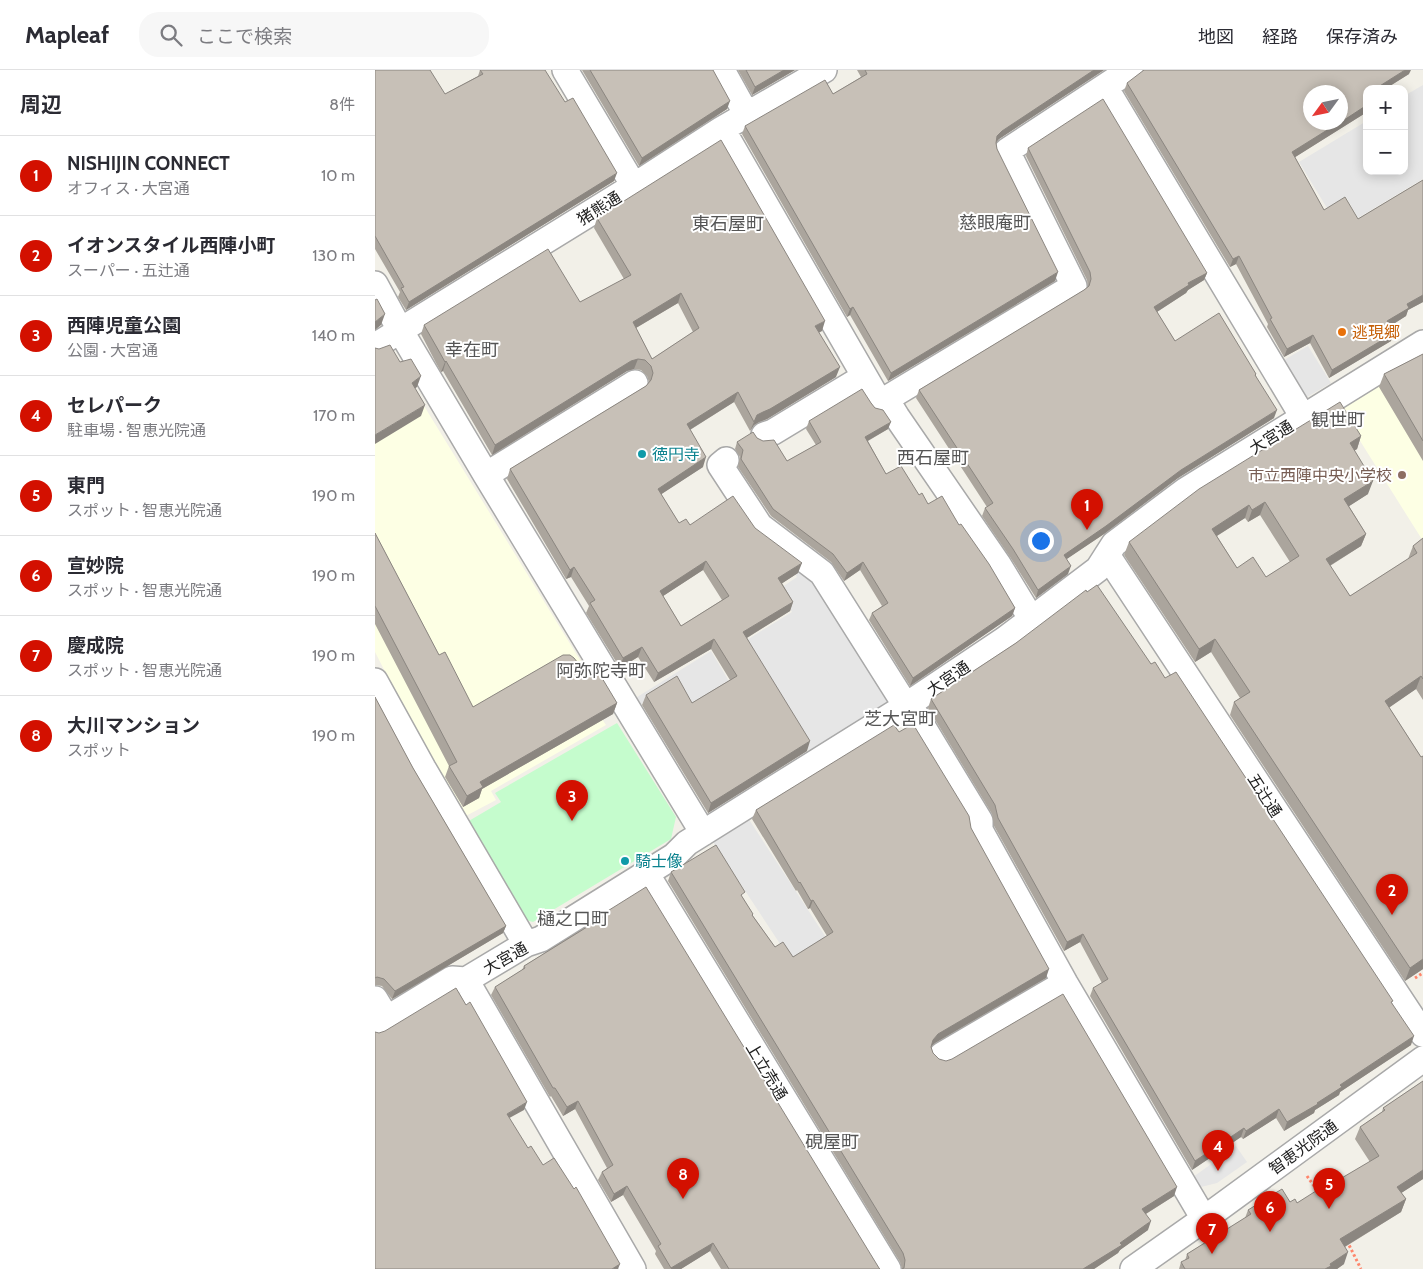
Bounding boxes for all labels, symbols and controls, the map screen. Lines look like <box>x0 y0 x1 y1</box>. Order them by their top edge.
search box <box>139 12 489 57</box>
text: Mapleaf <box>25 20 109 49</box>
icon: search <box>157 21 185 49</box>
text: ここで検索 <box>197 25 292 48</box>
text: 地図 <box>1198 26 1234 48</box>
text: 経路 <box>1262 26 1298 48</box>
text: 保存済み <box>1326 26 1398 48</box>
north arrow <box>1303 85 1348 130</box>
map controls <box>1363 85 1408 175</box>
button: + <box>1363 85 1408 130</box>
text: 周辺 <box>20 92 62 117</box>
text: 8件 <box>329 95 355 114</box>
button: − <box>1363 130 1408 175</box>
text: NISHIJIN CONNECT <box>67 152 230 175</box>
text: 1 <box>33 166 39 185</box>
text: 10 m <box>321 166 355 185</box>
text: オフィス · 大宮通 <box>67 179 190 198</box>
street label: 猪熊通 <box>574 188 625 229</box>
district label: 慈眼庵町 <box>959 212 1031 234</box>
district label: 東石屋町 <box>692 213 764 235</box>
text: イオンスタイル西陣小町 <box>67 234 276 257</box>
text: 2 <box>32 246 40 265</box>
text: 130 m <box>312 246 355 265</box>
text: スーパー · 五辻通 <box>67 261 190 280</box>
text: 西陣児童公園 <box>67 314 181 337</box>
place label: 逃現郷 <box>1352 323 1400 342</box>
text: 3 <box>32 326 40 345</box>
text: 140 m <box>312 326 355 345</box>
marker: 逃現郷 <box>1336 326 1348 338</box>
district label: 幸在町 <box>445 339 499 361</box>
text: 公園 · 大宮通 <box>67 341 158 360</box>
text: セレパーク <box>67 394 162 417</box>
text: 4 <box>31 406 41 425</box>
text: 170 m <box>313 406 355 425</box>
district label: 観世町 <box>1311 409 1365 431</box>
street label: 大宮通 <box>1246 417 1297 458</box>
text: 駐車場 · 智恵光院通 <box>67 421 206 440</box>
place label: 徳円寺 <box>652 445 700 464</box>
district label: 西石屋町 <box>897 447 969 469</box>
marker: 徳円寺 <box>636 448 648 460</box>
place label: 市立西陣中央小学校 <box>1248 466 1392 485</box>
marker: 市立西陣中央小学校 <box>1396 469 1408 481</box>
text: 東門 <box>67 474 105 497</box>
text: 5 <box>32 486 40 505</box>
text: 190 m <box>312 486 355 505</box>
pin: 1 <box>1071 489 1103 530</box>
text: スポット · 智恵光院通 <box>67 501 222 520</box>
your location <box>1028 528 1054 554</box>
text: 宣妙院 <box>67 554 124 577</box>
text: 6 <box>32 566 41 585</box>
text: 190 m <box>312 566 355 585</box>
text: スポット · 智恵光院通 <box>67 581 222 600</box>
text: 慶成院 <box>67 634 124 657</box>
text: 7 <box>32 646 40 665</box>
text: 190 m <box>312 646 355 665</box>
street label: 大宮通 <box>923 657 973 700</box>
district label: 阿弥陀寺町 <box>556 660 646 682</box>
text: スポット · 智恵光院通 <box>67 661 222 680</box>
district label: 芝大宮町 <box>864 708 936 730</box>
text: 大川マンション <box>67 714 200 737</box>
text: 8 <box>31 726 41 745</box>
text: 190 m <box>312 726 355 745</box>
text: スポット <box>67 741 131 760</box>
street label: 五辻通 <box>1244 770 1286 821</box>
pin: 3 <box>556 780 588 821</box>
place label: 騎士像 <box>635 852 683 871</box>
marker: 騎士像 <box>619 855 631 867</box>
pin: 2 <box>1376 874 1408 915</box>
district label: 樋之口町 <box>537 908 609 930</box>
street label: 大宮通 <box>480 938 531 978</box>
street label: 上立売通 <box>742 1039 791 1104</box>
street label: 智恵光院通 <box>1265 1116 1341 1179</box>
pin: 4 <box>1202 1130 1234 1171</box>
district label: 硯屋町 <box>805 1131 859 1153</box>
pin: 8 <box>667 1158 699 1199</box>
pin: 5 <box>1313 1168 1345 1209</box>
pin: 6 <box>1254 1191 1286 1232</box>
pin: 7 <box>1196 1213 1228 1254</box>

